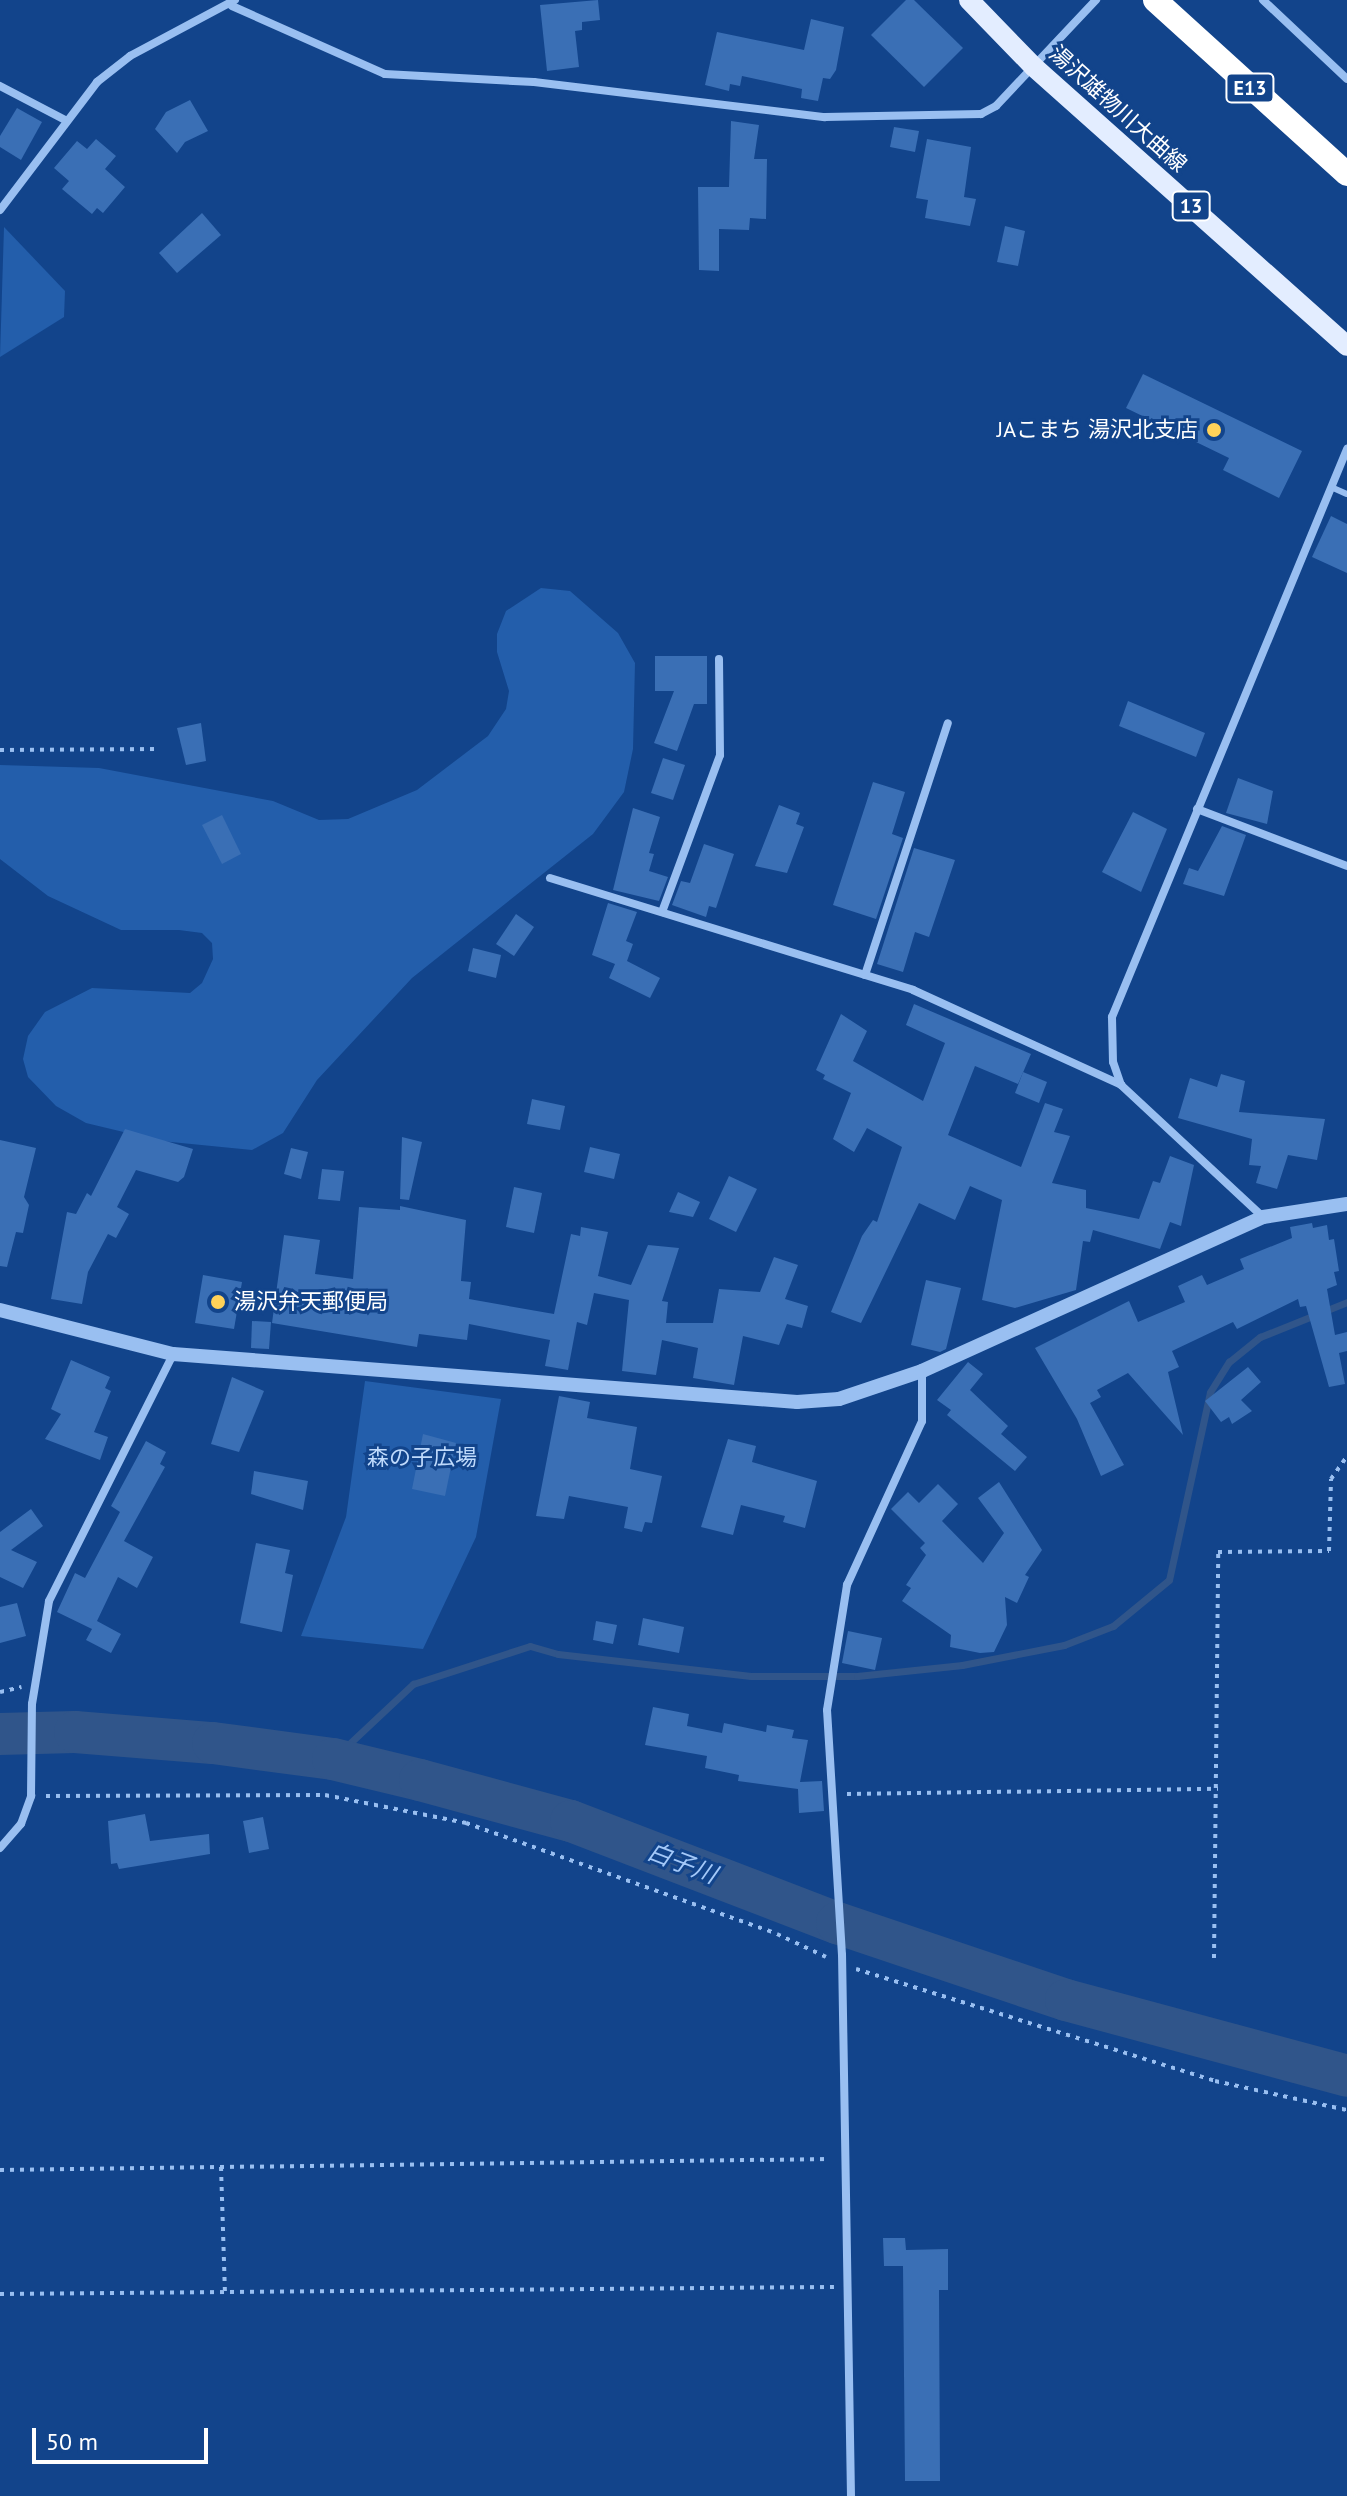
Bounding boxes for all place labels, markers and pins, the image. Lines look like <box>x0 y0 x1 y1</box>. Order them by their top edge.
place label: JAこまち 湯沢北支店 <box>997 417 1198 443</box>
marker: JAこまち 湯沢北支店 <box>1205 421 1223 439</box>
place label: 湯沢弁天郵便局 <box>234 1289 388 1315</box>
marker: 湯沢弁天郵便局 <box>209 1293 227 1311</box>

